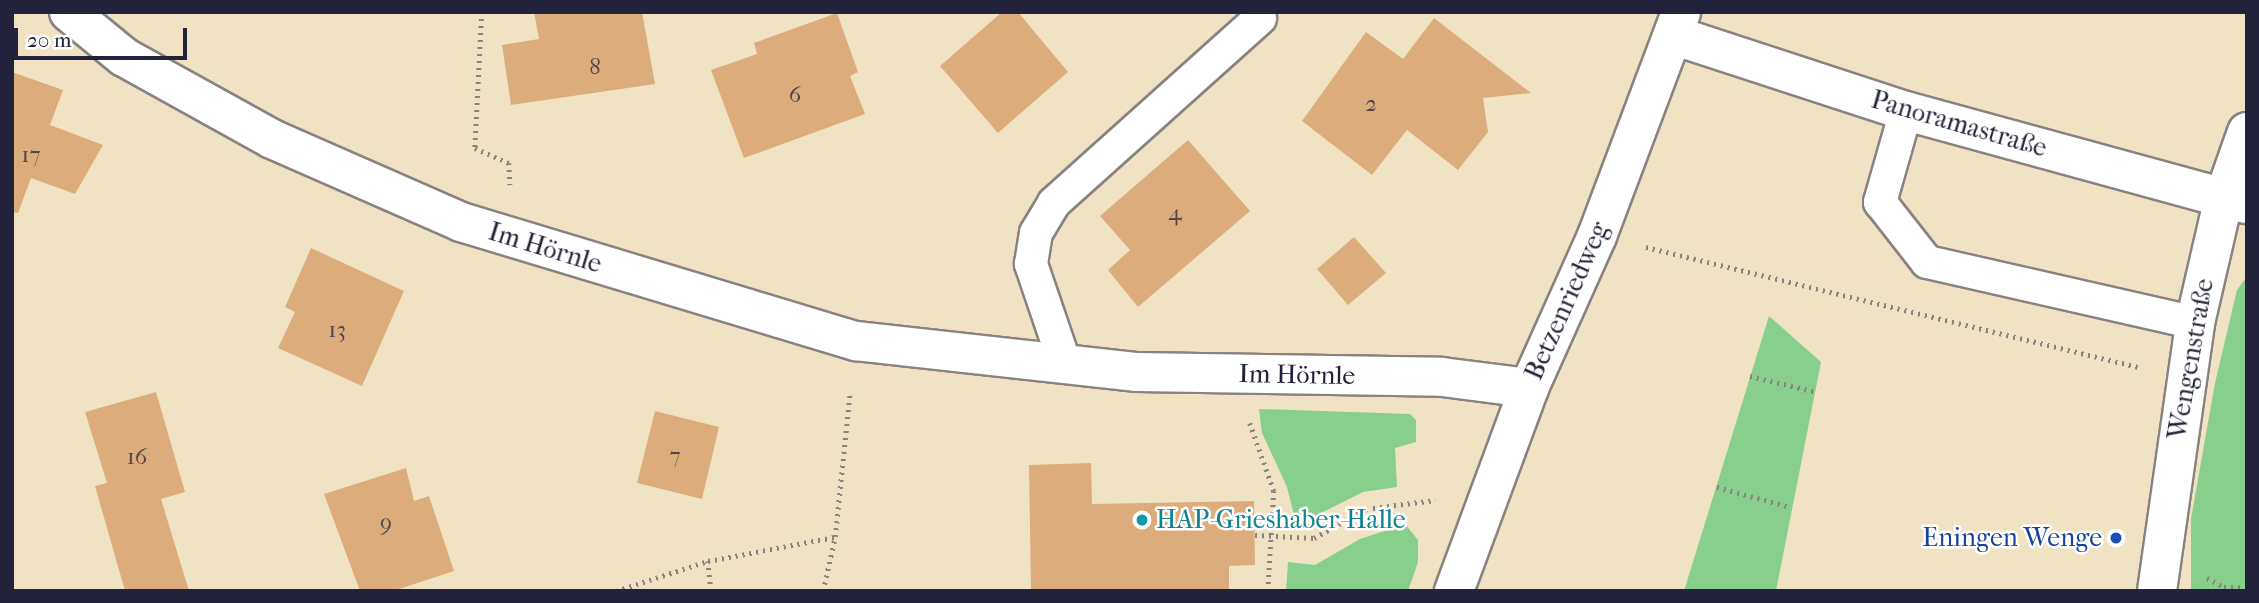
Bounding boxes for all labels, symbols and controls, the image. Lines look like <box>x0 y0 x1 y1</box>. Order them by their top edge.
scale bar <box>18 14 191 58</box>
text: 20 m <box>27 28 71 52</box>
house number: 8 <box>589 53 601 81</box>
house number: 6 <box>789 81 801 109</box>
street label: Panoramastraße <box>1868 84 2050 164</box>
house number: 2 <box>1365 90 1377 118</box>
house number: 17 <box>21 141 41 169</box>
house number: 4 <box>1168 199 1182 227</box>
street label: Im Hörnle <box>485 216 605 280</box>
street label: Betzenriedweg <box>1518 217 1616 385</box>
street label: Wengenstraße <box>2162 276 2220 442</box>
house number: 13 <box>328 316 346 344</box>
street label: Im Hörnle <box>1238 358 1356 392</box>
house number: 7 <box>669 442 681 470</box>
house number: 16 <box>127 443 147 471</box>
place label: HAP-Grieshaber-Halle <box>1156 504 1406 536</box>
house number: 9 <box>380 509 392 537</box>
marker: HAP-Grieshaber-Halle <box>1134 512 1150 528</box>
place label: Eningen Wenge <box>1922 522 2102 554</box>
marker: Eningen Wenge <box>2108 530 2124 546</box>

